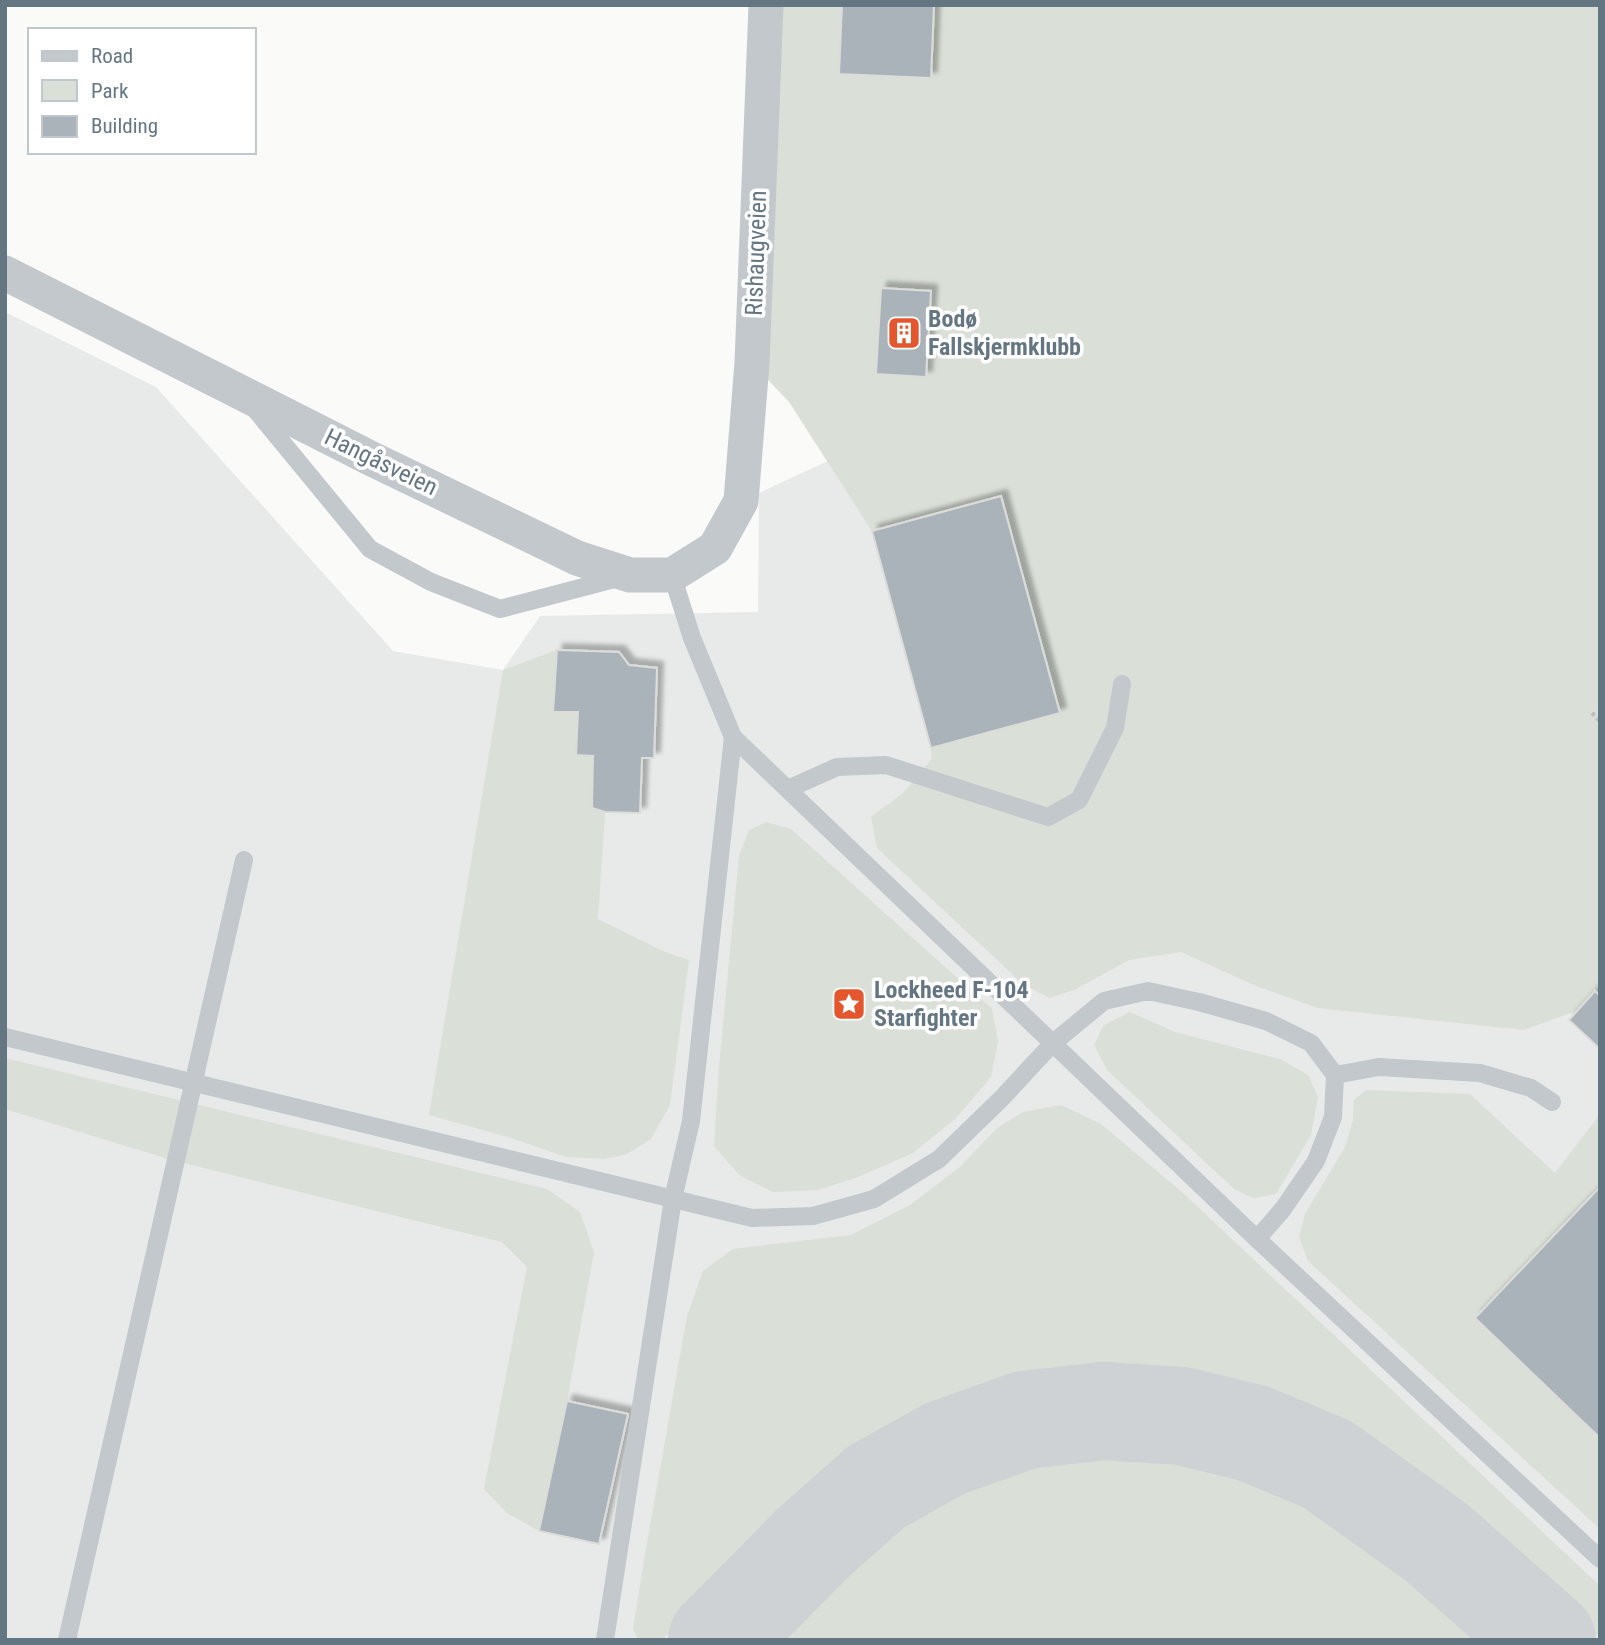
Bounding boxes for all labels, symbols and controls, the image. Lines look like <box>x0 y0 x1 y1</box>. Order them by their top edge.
legend <box>28 28 256 154</box>
text: Road <box>91 44 133 68</box>
text: Park <box>91 79 129 103</box>
text: Building <box>91 114 158 138</box>
street label: Rishaugveien <box>740 190 772 316</box>
place label: Bodø Fallskjermklubb <box>928 305 1081 361</box>
building icon: Bodø Fallskjermklubb <box>885 314 923 352</box>
street label: Hangåsveien <box>320 423 442 501</box>
place label: Lockheed F-104 Starfighter <box>874 976 1029 1032</box>
place icon: Lockheed F-104 Starfighter <box>830 985 868 1023</box>

